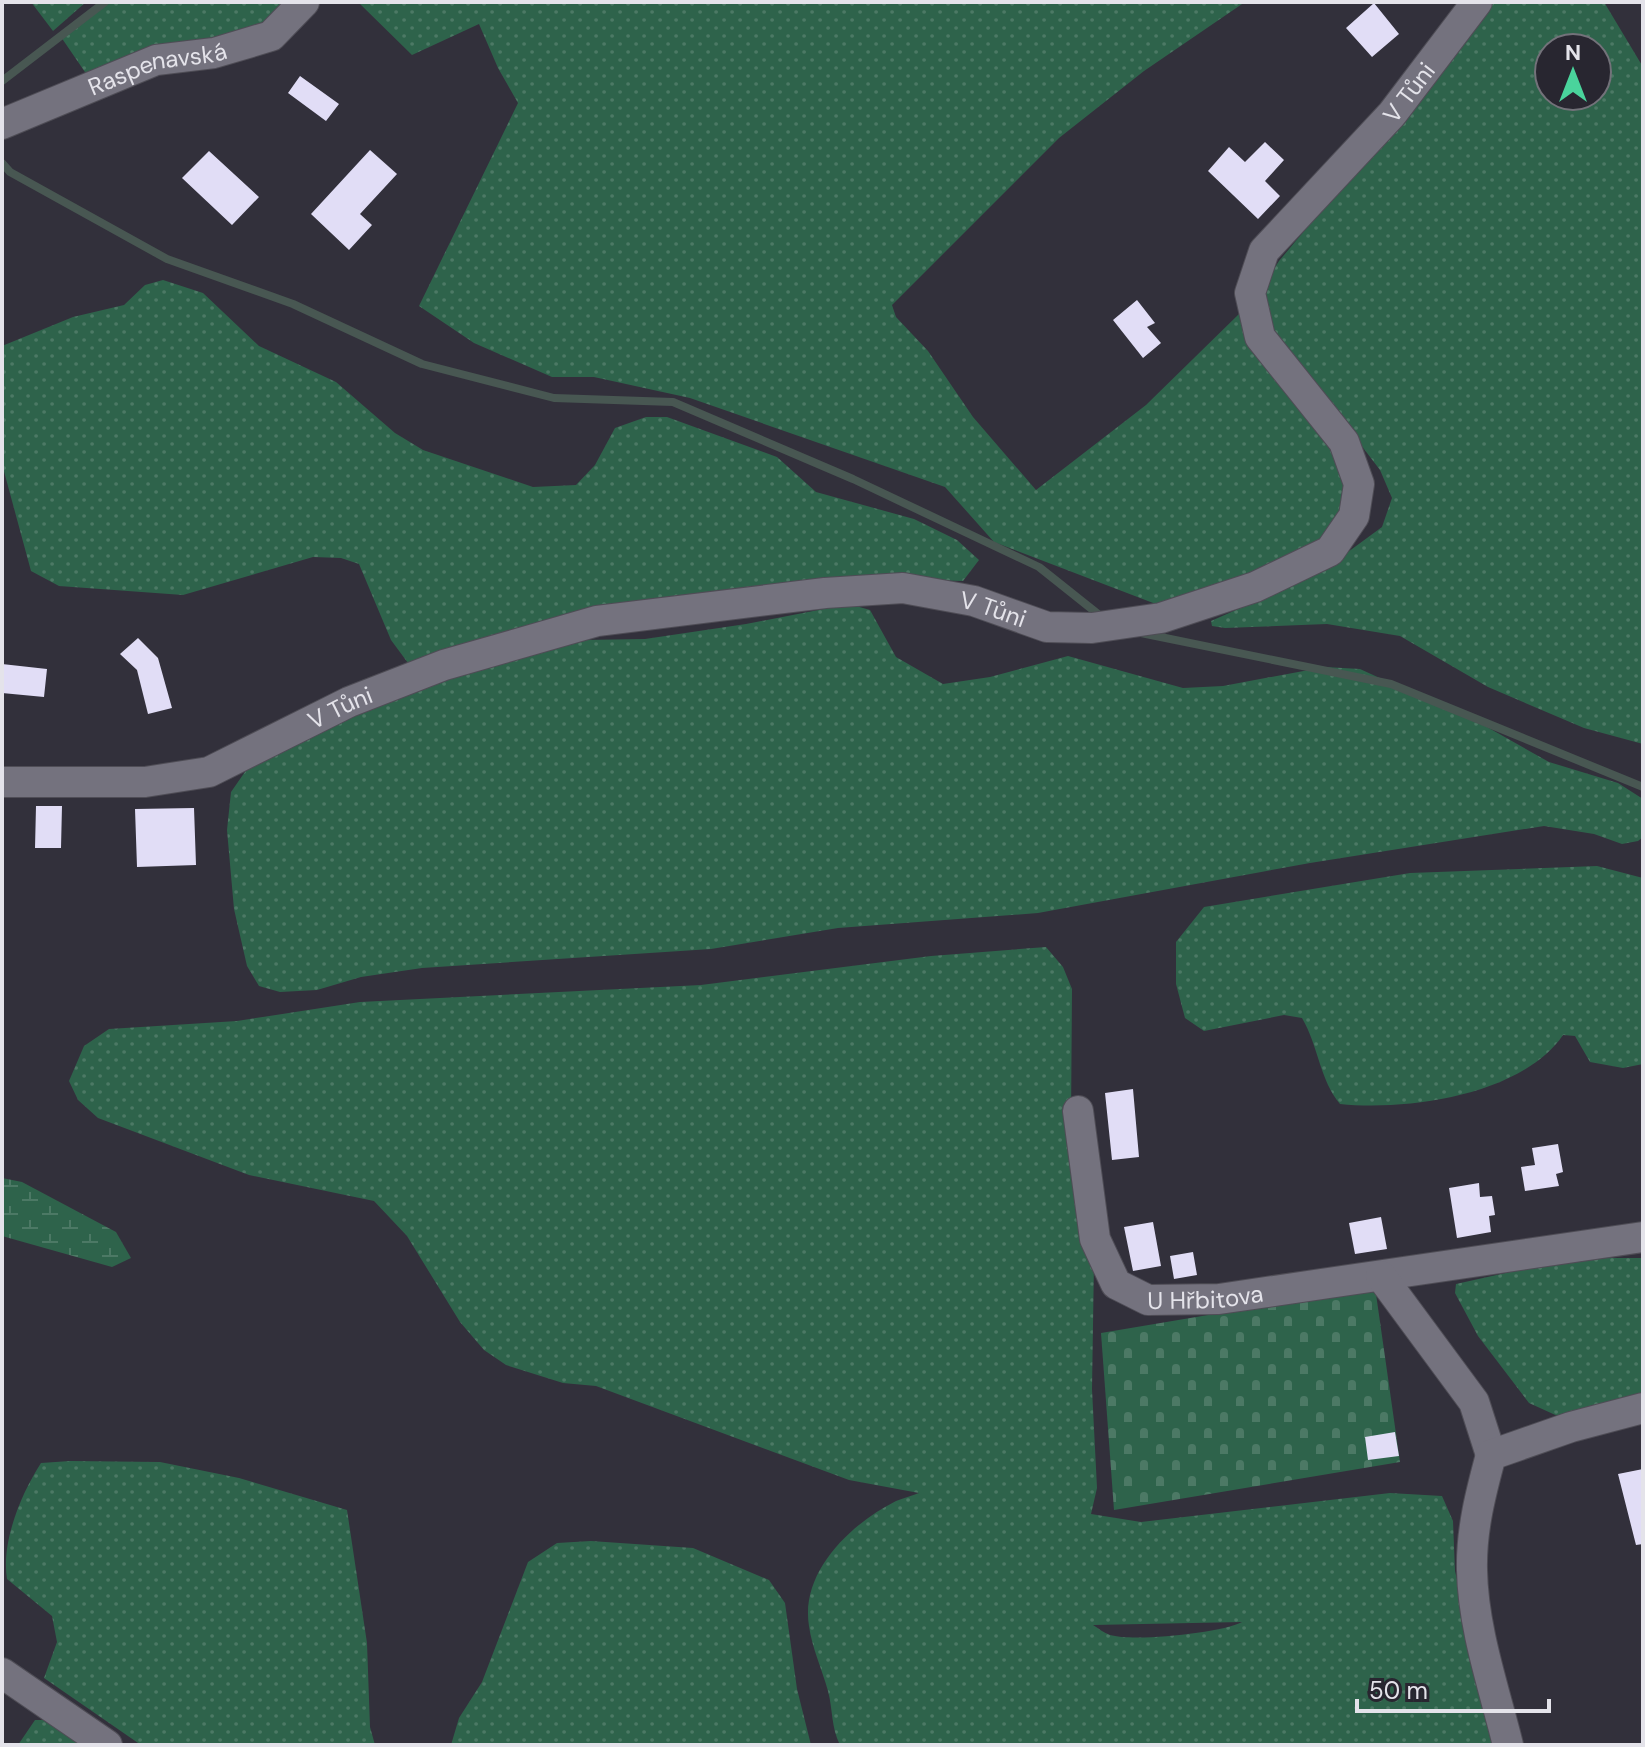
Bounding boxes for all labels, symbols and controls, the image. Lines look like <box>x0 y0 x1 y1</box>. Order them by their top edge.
north arrow <box>1533 32 1613 112</box>
street label: Raspenavská <box>83 35 230 102</box>
text: N <box>1565 38 1581 67</box>
street label: V Tůni <box>1376 56 1441 129</box>
street label: V Tůni <box>958 583 1031 634</box>
street label: V Tůni <box>302 679 377 736</box>
street label: U Hřbitova <box>1147 1277 1265 1316</box>
scale bar <box>1357 1663 1549 1713</box>
text: 50 m <box>1369 1675 1428 1706</box>

